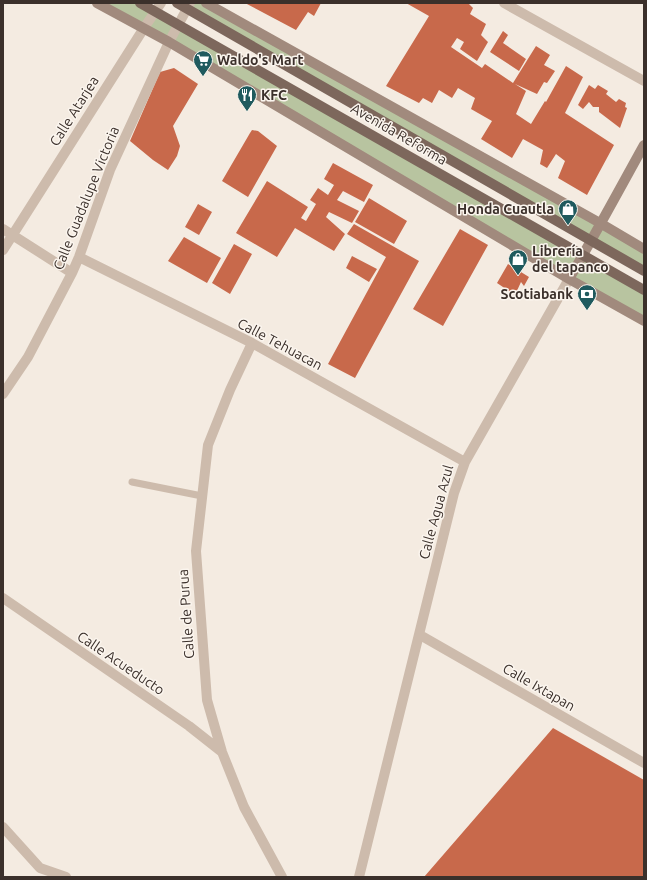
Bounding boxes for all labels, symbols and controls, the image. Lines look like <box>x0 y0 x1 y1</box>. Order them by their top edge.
supermarket icon: Waldo's Mart <box>192 49 214 77</box>
place label: Waldo's Mart <box>217 52 303 68</box>
street label: Calle Atarjea <box>46 73 102 149</box>
restaurant icon: KFC <box>236 84 258 112</box>
place label: KFC <box>261 87 287 103</box>
street label: Avenida Reforma <box>348 100 450 168</box>
street label: Calle Guadalupe Victoria <box>50 124 122 272</box>
shop icon: Honda Cuautla <box>557 198 579 226</box>
place label: Honda Cuautla <box>457 201 554 217</box>
place label: Librería del tapanco <box>532 243 609 275</box>
shop icon: Librería del tapanco <box>507 248 529 276</box>
bank icon: Scotiabank <box>576 283 598 311</box>
place label: Scotiabank <box>500 286 573 302</box>
street label: Calle Tehuacan <box>235 315 325 373</box>
street label: Calle Agua Azul <box>416 463 456 561</box>
street label: Calle de Purua <box>175 569 197 659</box>
street label: Calle Acueducto <box>74 628 168 698</box>
street label: Calle Ixtapan <box>500 660 578 714</box>

